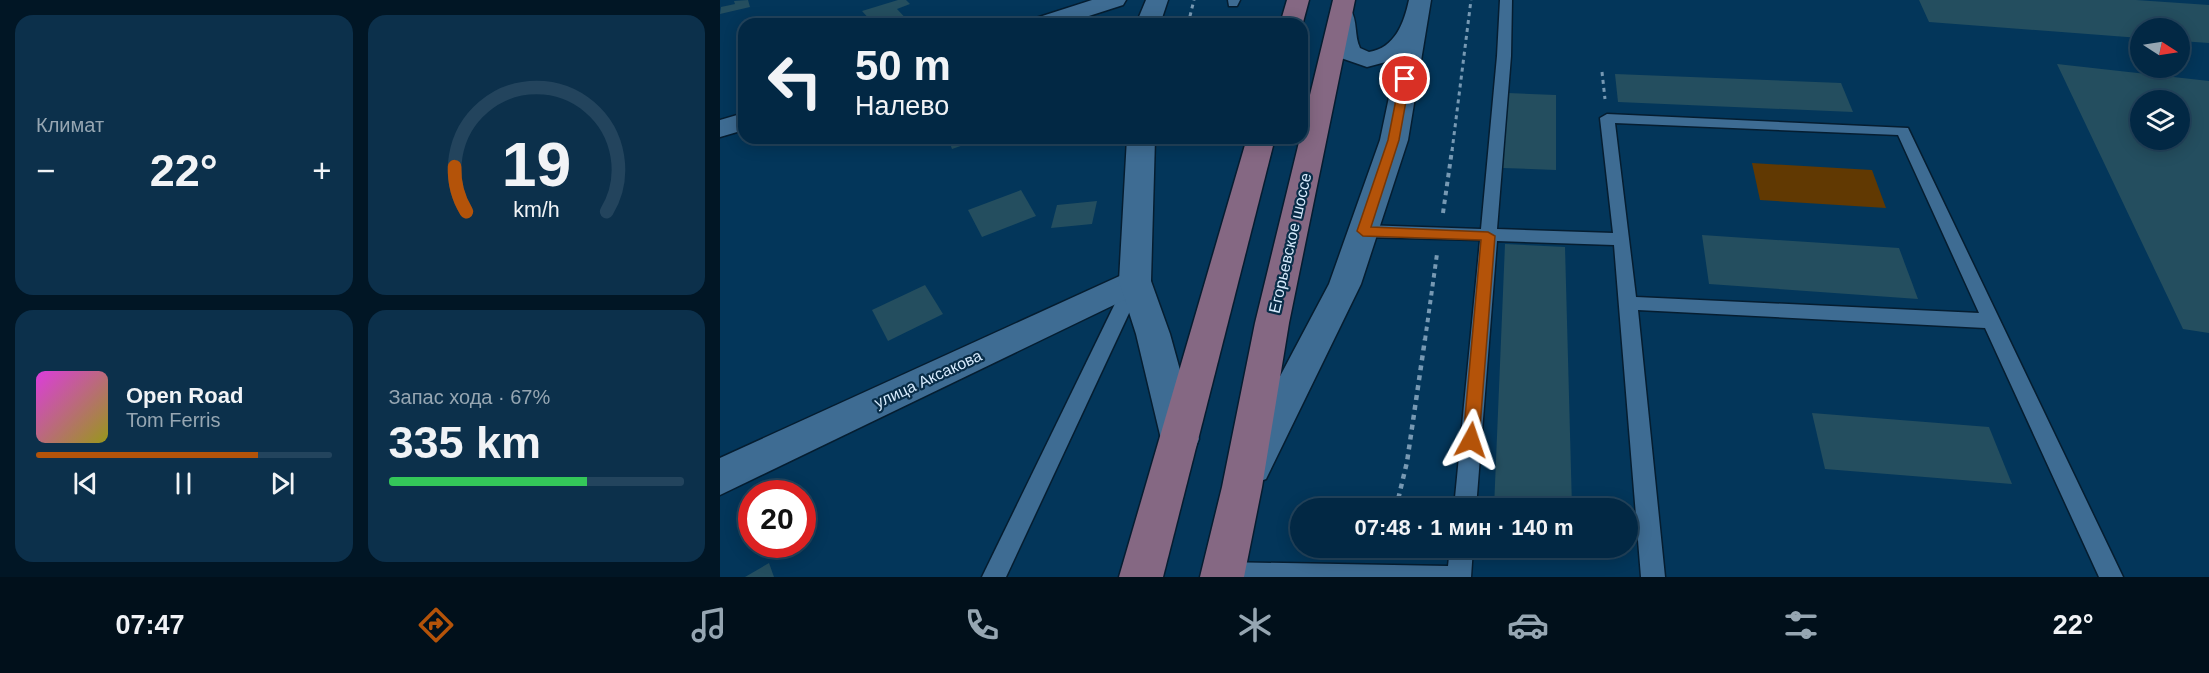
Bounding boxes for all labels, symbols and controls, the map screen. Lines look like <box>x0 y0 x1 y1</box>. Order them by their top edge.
north arrow <box>2130 18 2190 78</box>
map controls <box>2130 18 2190 150</box>
icon: left <box>756 42 834 120</box>
text: 50 m <box>855 42 951 89</box>
pin <box>1379 53 1430 104</box>
icon: arrive <box>1388 62 1421 95</box>
button: layers <box>2130 90 2190 150</box>
text: Налево <box>855 91 949 121</box>
text: Климат <box>36 114 104 136</box>
text: 19 <box>502 130 571 199</box>
text: 22° <box>150 145 218 196</box>
text: − <box>36 152 55 189</box>
text: + <box>312 152 332 189</box>
street label: Егорьевское шоссе <box>1266 171 1314 315</box>
text: km/h <box>513 198 559 222</box>
street label: улица Аксакова <box>872 347 984 411</box>
text: Open Road <box>126 383 243 408</box>
text: Запас хода · 67% <box>389 386 550 408</box>
position arrow <box>1439 408 1503 472</box>
text: Tom Ferris <box>126 409 220 431</box>
text: 335 km <box>389 417 541 468</box>
icon: previous <box>69 467 102 500</box>
icon: pause <box>167 467 200 500</box>
icon: next <box>266 467 299 500</box>
speed limit sign: 20 <box>738 480 816 558</box>
text: 07:48 · 1 мин · 140 m <box>1354 515 1574 540</box>
icon: directions <box>415 604 457 646</box>
icon: music <box>688 604 730 646</box>
icon: phone <box>961 604 1003 646</box>
icon: climate <box>1234 604 1276 646</box>
icon: car <box>1507 604 1549 646</box>
icon: filters <box>1780 604 1822 646</box>
text: 07:47 <box>115 610 185 640</box>
text: 22° <box>2053 610 2093 640</box>

